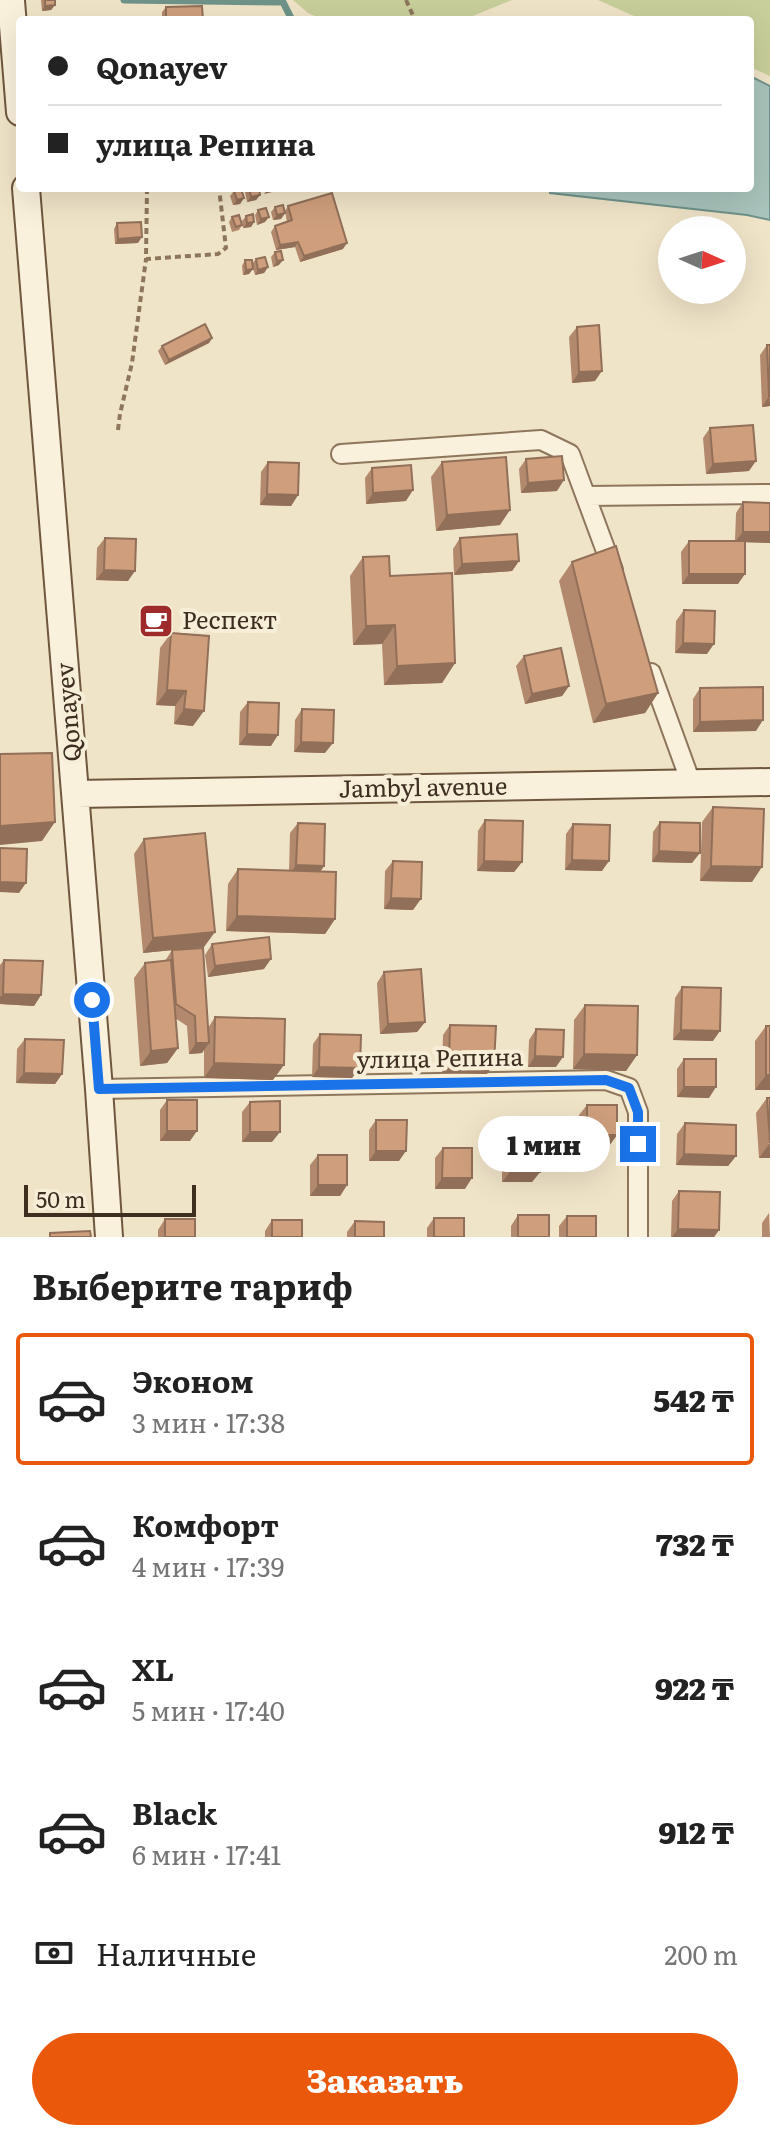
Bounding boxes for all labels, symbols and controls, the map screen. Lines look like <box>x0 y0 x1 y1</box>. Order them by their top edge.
text: Qonayev <box>96 44 227 88</box>
text: улица Репина <box>96 121 315 165</box>
north arrow <box>658 216 746 304</box>
map controls <box>658 216 746 304</box>
place label: Респект <box>182 601 277 636</box>
cafe icon: Респект <box>137 602 175 640</box>
street label: Qonayev <box>45 661 88 763</box>
street label: Jambyl avenue <box>338 767 508 804</box>
route start <box>74 982 110 1018</box>
street label: улица Репина <box>356 1038 524 1075</box>
callout: 1 мин <box>478 1116 610 1172</box>
text: 1 мин <box>507 1124 581 1163</box>
route end <box>620 1126 656 1162</box>
scale bar <box>24 1181 196 1217</box>
text: 50 m <box>36 1182 86 1215</box>
text: Выберите тариф <box>32 1258 353 1311</box>
text: Эконом <box>132 1358 254 1402</box>
icon: car <box>36 1363 108 1435</box>
text: 542 ₸ <box>653 1377 734 1421</box>
text: 3 мин · 17:38 <box>132 1402 285 1441</box>
text: Комфорт <box>132 1502 279 1546</box>
icon: car <box>36 1507 108 1579</box>
text: 732 ₸ <box>655 1521 734 1565</box>
text: 4 мин · 17:39 <box>132 1546 284 1585</box>
text: XL <box>132 1646 174 1690</box>
icon: car <box>36 1651 108 1723</box>
text: 922 ₸ <box>655 1665 734 1709</box>
text: 5 мин · 17:40 <box>132 1690 285 1729</box>
text: Black <box>132 1790 217 1834</box>
icon: car <box>36 1795 108 1867</box>
text: 912 ₸ <box>658 1809 734 1853</box>
text: 6 мин · 17:41 <box>132 1834 281 1873</box>
icon: cash <box>32 1931 76 1975</box>
text: Наличные <box>96 1931 256 1975</box>
text: 200 m <box>664 1934 738 1973</box>
button: Заказать <box>32 2033 738 2125</box>

